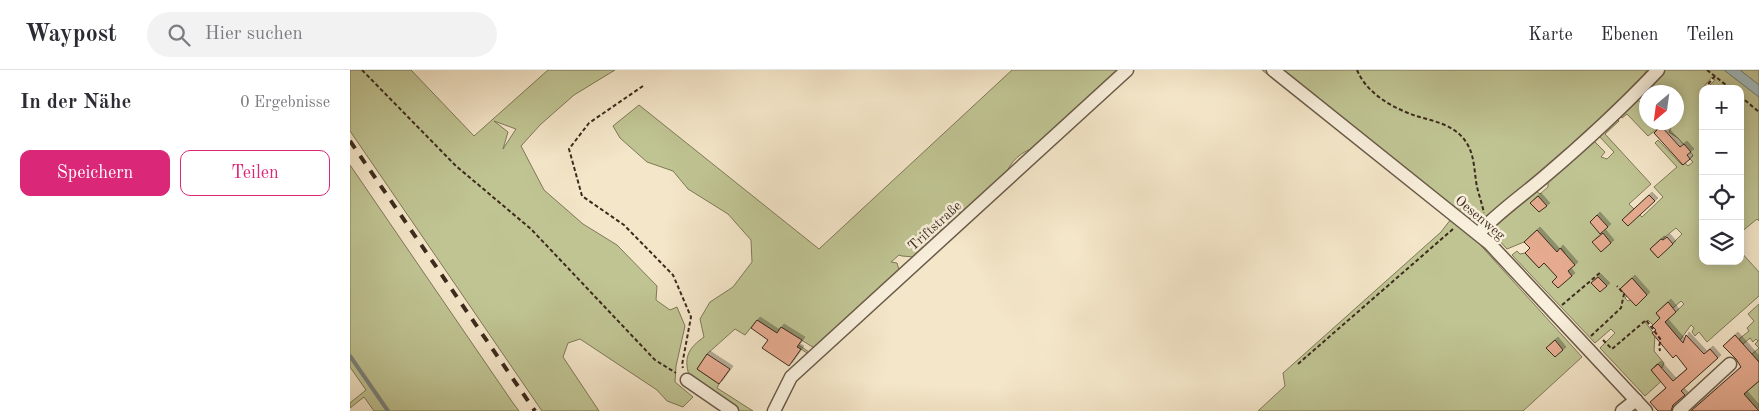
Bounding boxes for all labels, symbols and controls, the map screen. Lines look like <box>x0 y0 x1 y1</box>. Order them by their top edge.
search box <box>147 12 497 57</box>
icon: search <box>165 21 193 49</box>
text: Waypost <box>25 23 117 47</box>
text: Hier suchen <box>205 25 303 44</box>
text: Karte <box>1528 26 1573 44</box>
text: Ebenen <box>1601 26 1658 44</box>
text: Teilen <box>1686 26 1734 44</box>
north arrow <box>1639 85 1684 130</box>
map controls <box>1699 85 1744 265</box>
button: + <box>1699 85 1744 130</box>
text: In der Nähe <box>20 92 131 113</box>
text: 0 Ergebnisse <box>240 95 330 111</box>
button: − <box>1699 130 1744 175</box>
button: Speichern <box>20 150 170 196</box>
button: Teilen <box>180 150 330 196</box>
button: locate <box>1699 175 1744 220</box>
street label: Oesenweg <box>1452 193 1508 243</box>
street label: Triftstraße <box>906 199 964 253</box>
button: layers <box>1699 220 1744 265</box>

